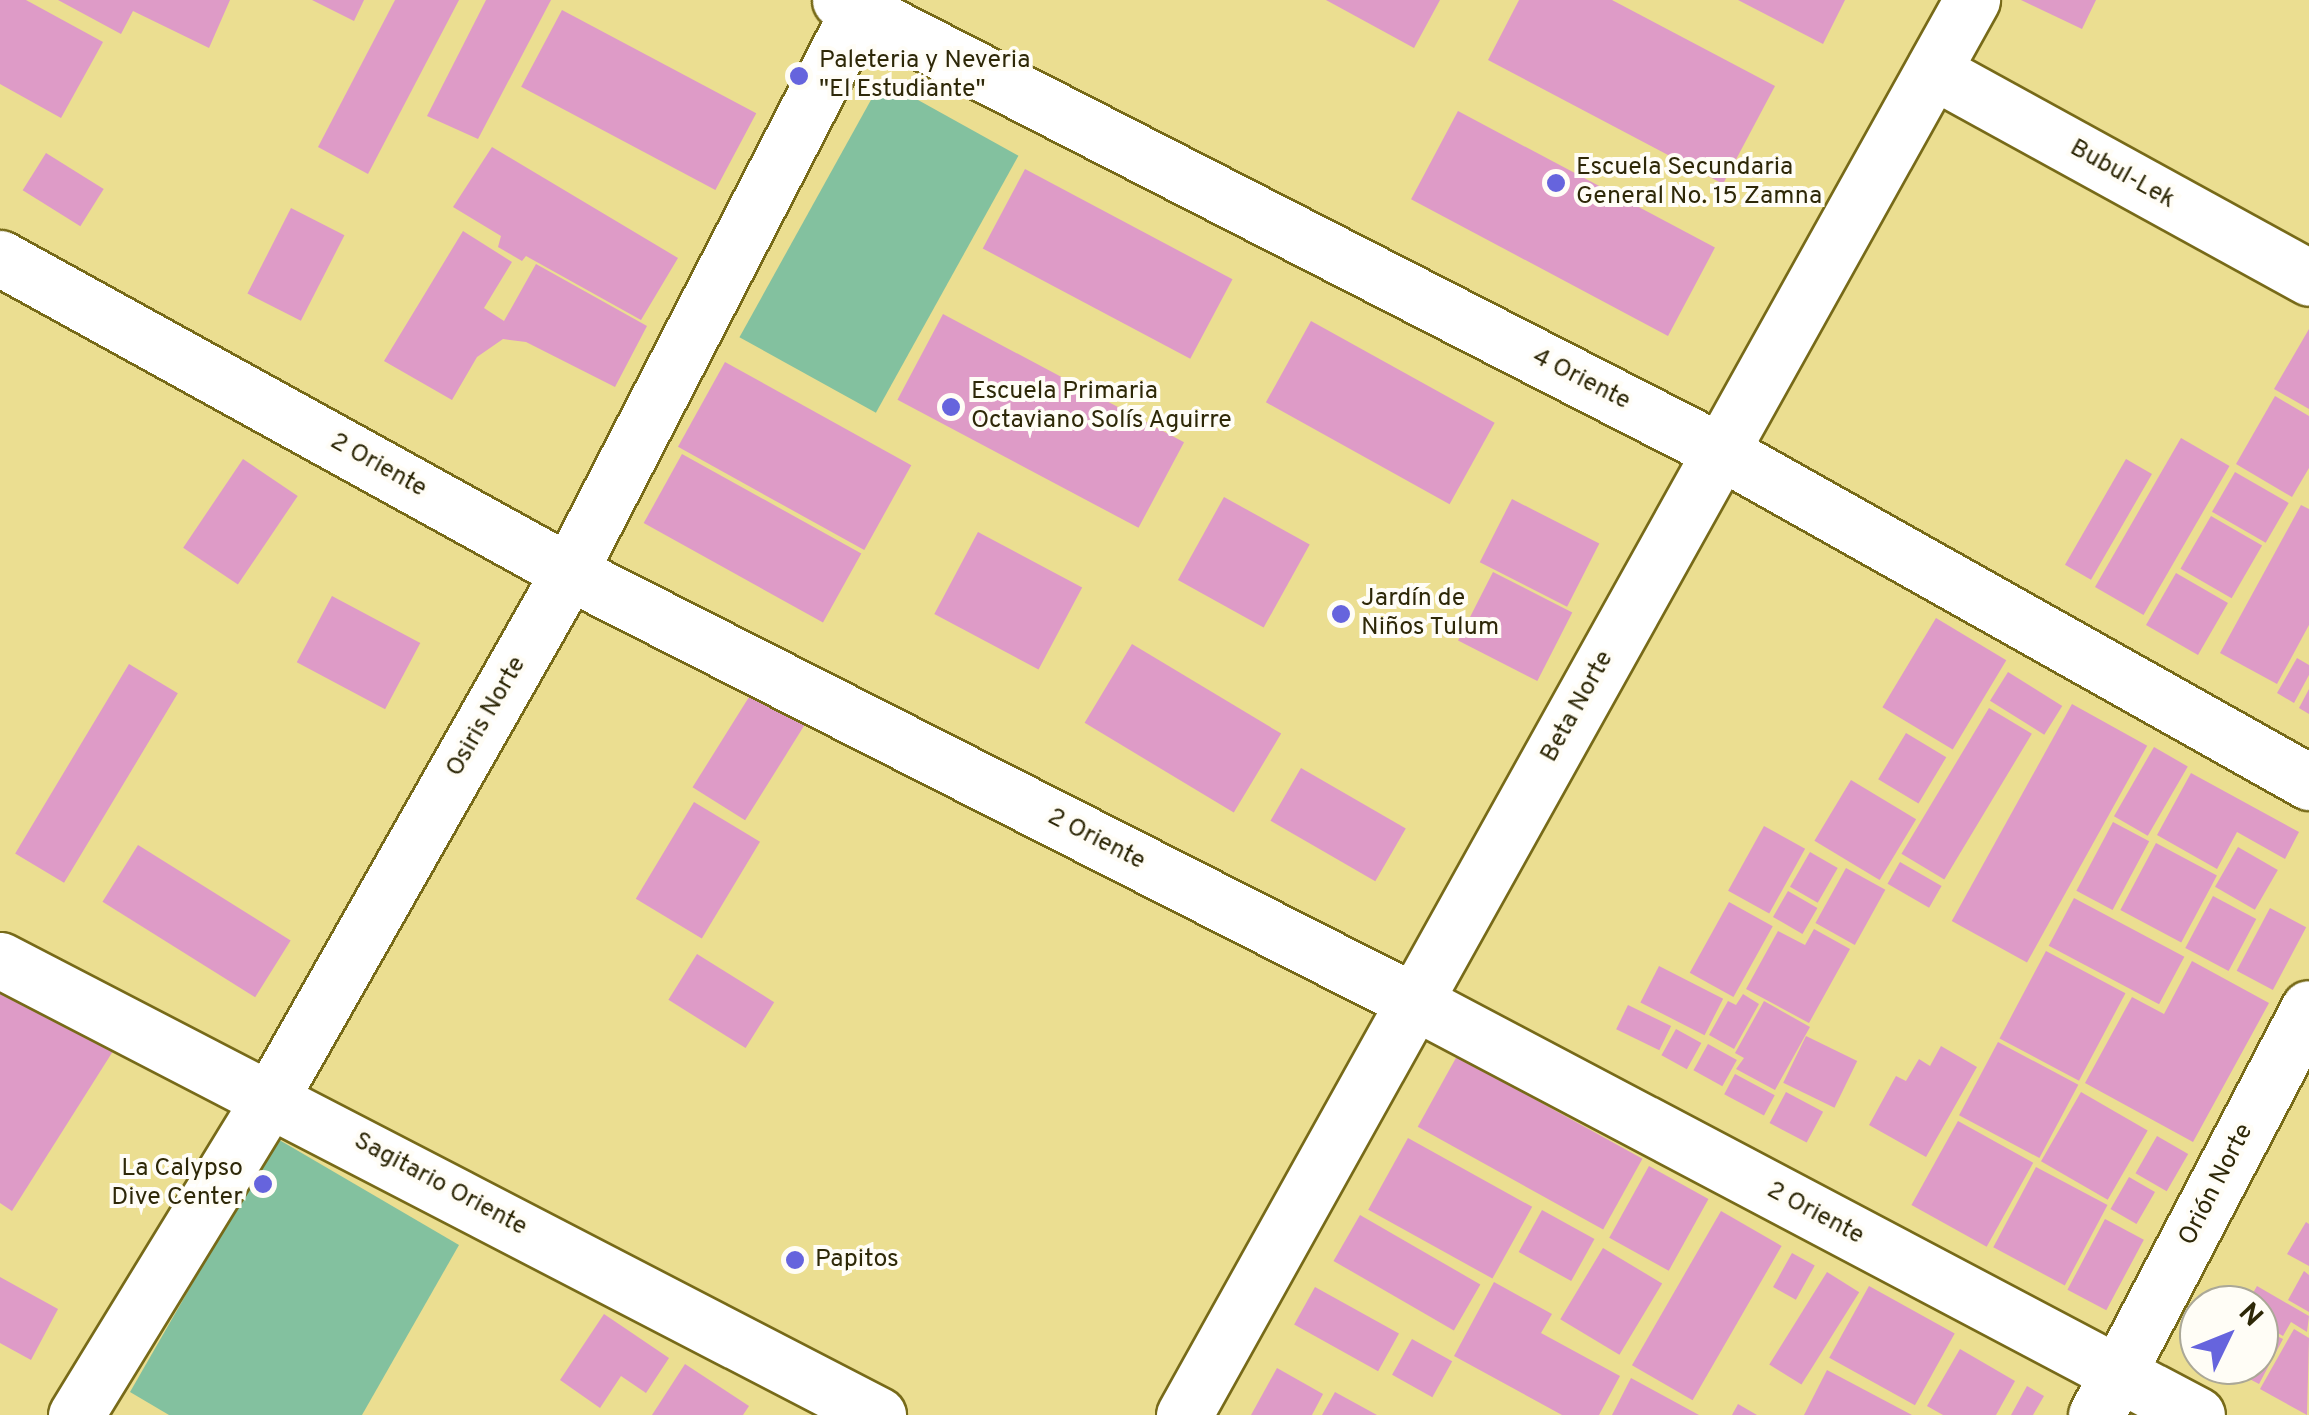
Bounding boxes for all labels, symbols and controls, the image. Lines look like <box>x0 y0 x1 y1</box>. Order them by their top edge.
place label: Paleteria y Neveria "El Estudiante" <box>819 47 1030 106</box>
marker: Paleteria y Neveria "El Estudiante" <box>788 65 810 87</box>
street label: Bubul-Lek <box>2064 134 2180 216</box>
place label: Escuela Secundaria General No. 15 Zamna <box>1576 154 1822 213</box>
marker: Escuela Secundaria General No. 15 Zamna <box>1545 172 1567 194</box>
street label: 4 Oriente <box>1527 343 1635 417</box>
place label: Escuela Primaria Octaviano Solís Aguirre <box>971 378 1233 437</box>
marker: Escuela Primaria Octaviano Solís Aguirre <box>940 396 962 418</box>
street label: 2 Oriente <box>325 427 431 505</box>
place label: Jardín de Niños Tulum <box>1361 585 1500 644</box>
marker: Jardín de Niños Tulum <box>1330 603 1352 625</box>
street label: Beta Norte <box>1535 646 1621 768</box>
street label: Osiris Norte <box>441 652 533 782</box>
street label: 2 Oriente <box>1042 803 1150 877</box>
street label: Orión Norte <box>2174 1119 2260 1251</box>
street label: Sagitario Oriente <box>348 1127 532 1243</box>
place label: La Calypso Dive Center <box>111 1155 243 1214</box>
marker: La Calypso Dive Center <box>252 1173 274 1195</box>
street label: 2 Oriente <box>1761 1176 1869 1252</box>
place label: Papitos <box>815 1245 899 1275</box>
marker: Papitos <box>784 1249 806 1271</box>
north arrow <box>2179 1285 2279 1385</box>
text: N <box>2229 1296 2269 1336</box>

